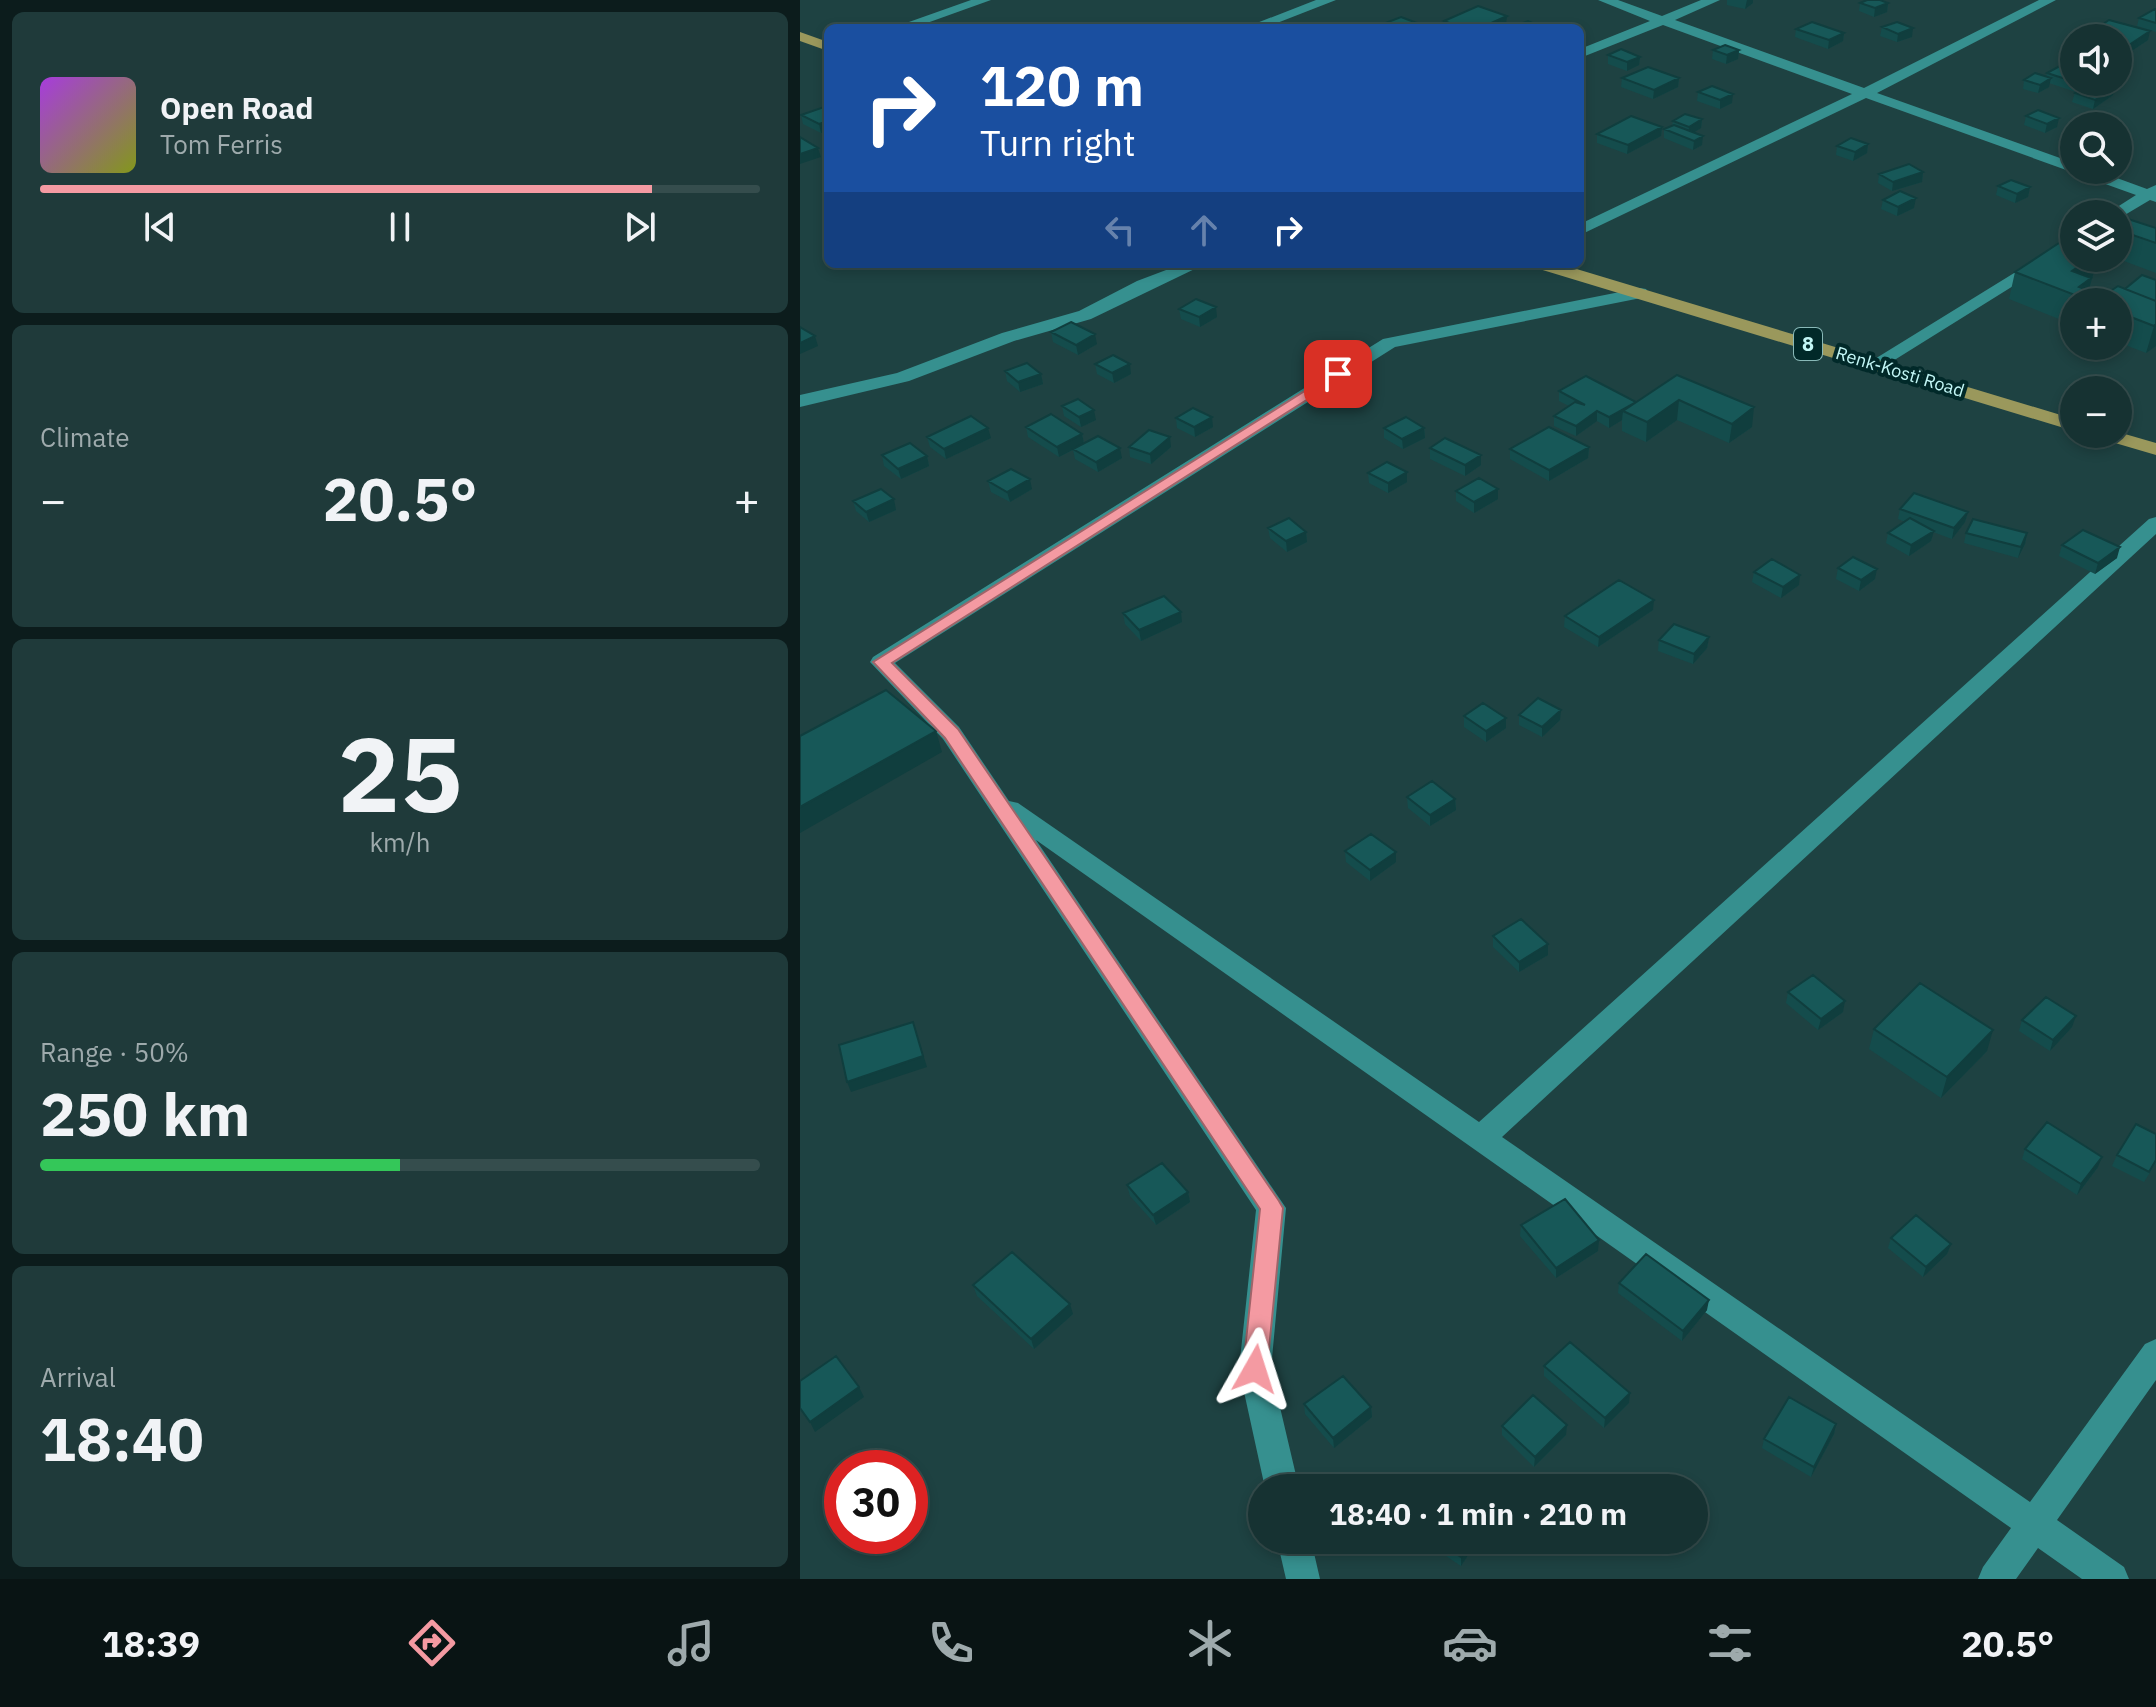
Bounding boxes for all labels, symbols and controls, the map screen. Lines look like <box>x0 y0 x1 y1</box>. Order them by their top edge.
map controls <box>2060 24 2132 448</box>
button: sound <box>2060 24 2132 96</box>
text: 120 m <box>980 49 1144 121</box>
icon: right <box>848 56 952 160</box>
text: Open Road <box>160 88 313 127</box>
button: search <box>2060 112 2132 184</box>
text: Turn right <box>980 119 1136 166</box>
text: Tom Ferris <box>160 127 283 161</box>
button: layers <box>2060 200 2132 272</box>
icon: previous <box>138 205 182 249</box>
icon: pause <box>378 205 422 249</box>
icon: next <box>618 205 662 249</box>
icon: left <box>1098 208 1142 252</box>
icon: ahead <box>1182 208 1226 252</box>
icon: right <box>1266 208 1310 252</box>
button: + <box>2060 288 2132 360</box>
road number: 8 <box>1794 328 1822 360</box>
pin <box>1304 340 1372 408</box>
street label: Renk-Kosti Road <box>1833 341 1967 402</box>
icon: arrive <box>1316 352 1360 396</box>
button: − <box>2060 376 2132 448</box>
text: Climate <box>40 420 130 454</box>
text: 20.5° <box>323 459 477 538</box>
text: − <box>40 471 66 528</box>
text: + <box>734 471 760 528</box>
text: 25 <box>338 705 462 841</box>
text: km/h <box>369 825 431 859</box>
text: Range · 50% <box>40 1035 189 1069</box>
text: 250 km <box>40 1074 250 1153</box>
position arrow <box>1213 1327 1297 1411</box>
text: Arrival <box>40 1360 116 1394</box>
text: 18:40 <box>40 1399 204 1478</box>
speed limit sign: 30 <box>824 1450 928 1554</box>
text: 18:40 · 1 min · 210 m <box>1329 1494 1627 1533</box>
icon: directions <box>404 1615 460 1671</box>
icon: music <box>663 1615 719 1671</box>
icon: phone <box>923 1615 979 1671</box>
icon: climate <box>1182 1615 1238 1671</box>
icon: car <box>1442 1615 1498 1671</box>
icon: filters <box>1702 1615 1758 1671</box>
text: 18:39 <box>102 1620 200 1667</box>
text: 20.5° <box>1961 1620 2054 1667</box>

